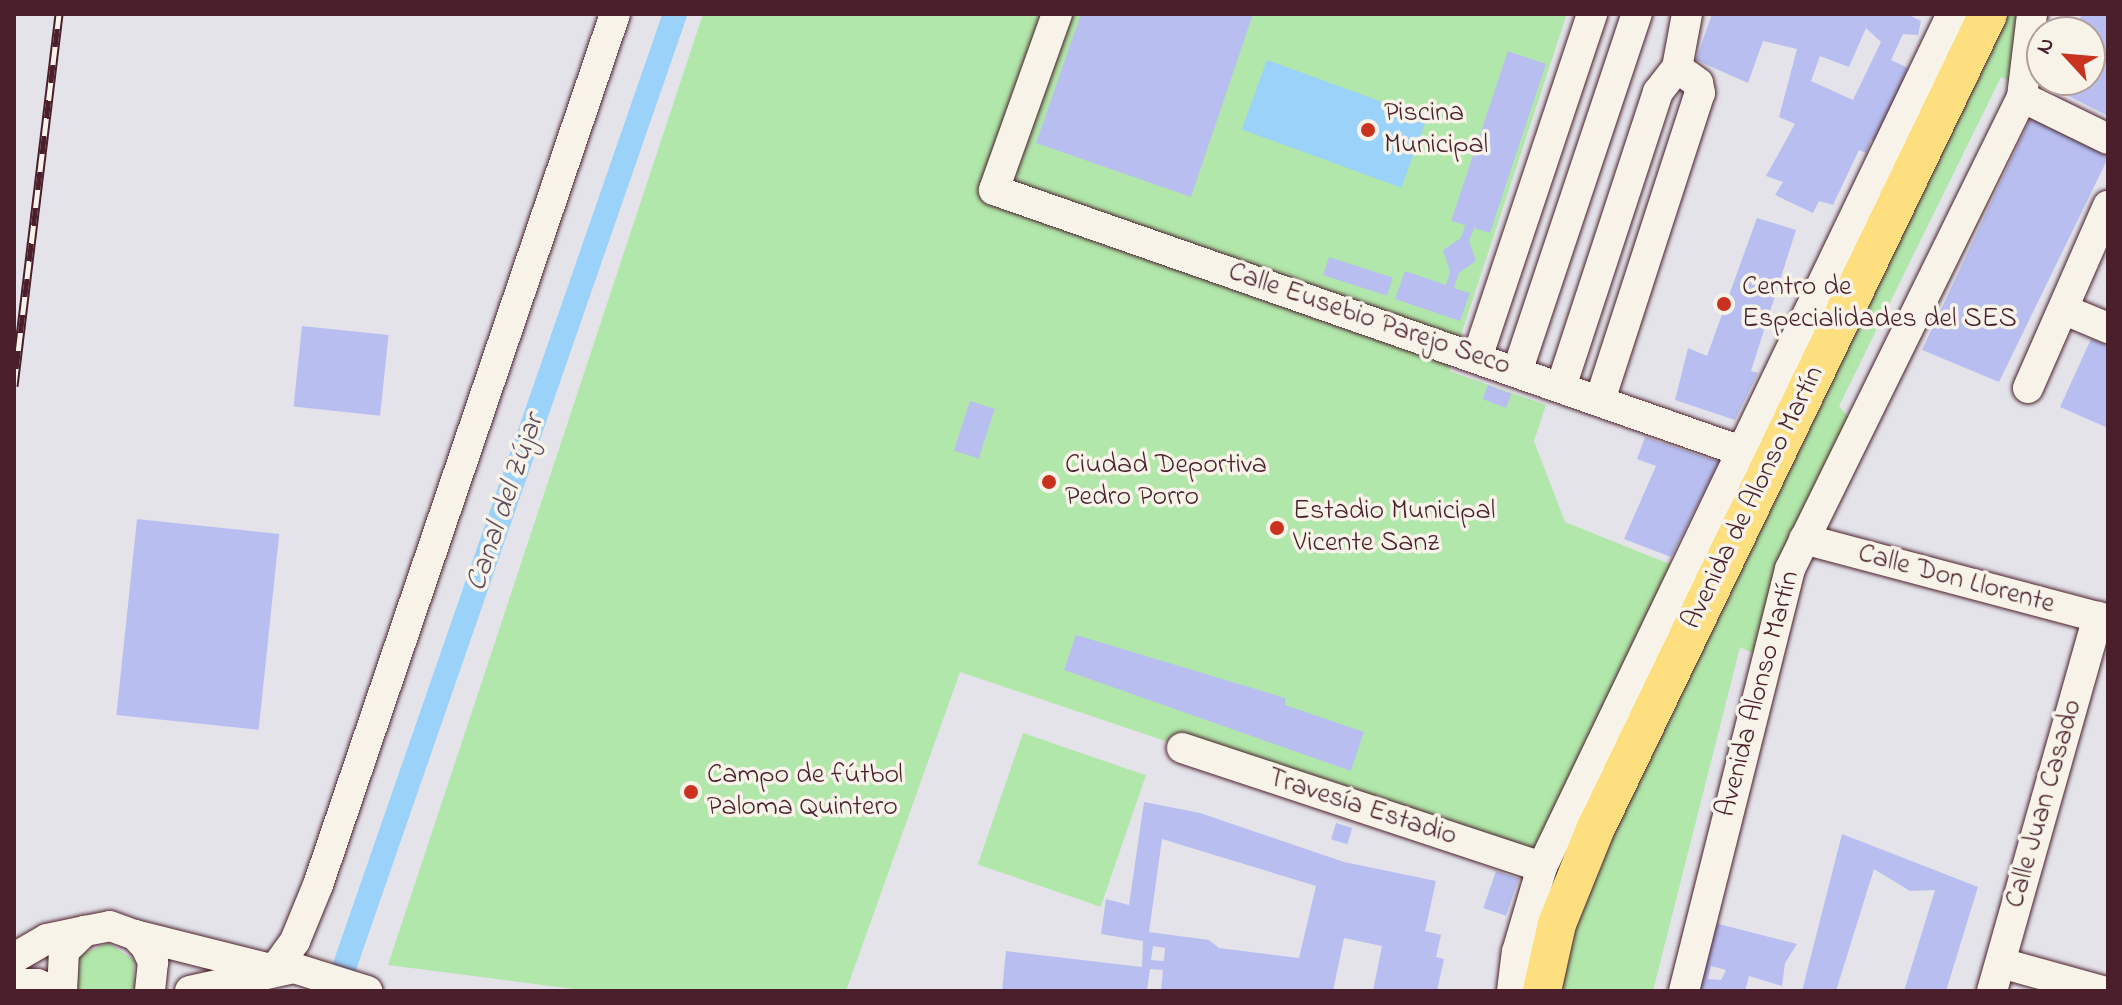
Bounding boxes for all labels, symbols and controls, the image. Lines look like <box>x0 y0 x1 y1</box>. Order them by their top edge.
north arrow <box>2026 16 2106 96</box>
text: N <box>2029 33 2064 60</box>
place label: Piscina Municipal <box>1384 97 1488 163</box>
marker: Piscina Municipal <box>1359 121 1377 139</box>
street label: Calle Eusebio Parejo Seco <box>1224 256 1514 384</box>
place label: Centro de Especialidades del SES <box>1742 271 2017 337</box>
marker: Centro de Especialidades del SES <box>1713 293 1735 315</box>
street label: Avenida de Alonso Martín <box>1676 361 1832 635</box>
water label: Canal del Zújar <box>459 410 553 596</box>
place label: Ciudad Deportiva Pedro Porro <box>1065 449 1267 515</box>
marker: Ciudad Deportiva Pedro Porro <box>1040 473 1058 491</box>
place label: Estadio Municipal Vicente Sanz <box>1293 495 1495 561</box>
marker: Estadio Municipal Vicente Sanz <box>1268 519 1286 537</box>
street label: Calle Don Llorente <box>1854 538 2058 622</box>
street label: Avenida Alonso Martín <box>1710 567 1808 821</box>
street label: Calle Juan Casado <box>1999 696 2091 912</box>
place label: Campo de fútbol Paloma Quintero <box>707 759 903 825</box>
street label: Travesía Estadio <box>1263 762 1461 854</box>
marker: Campo de fútbol Paloma Quintero <box>682 783 700 801</box>

